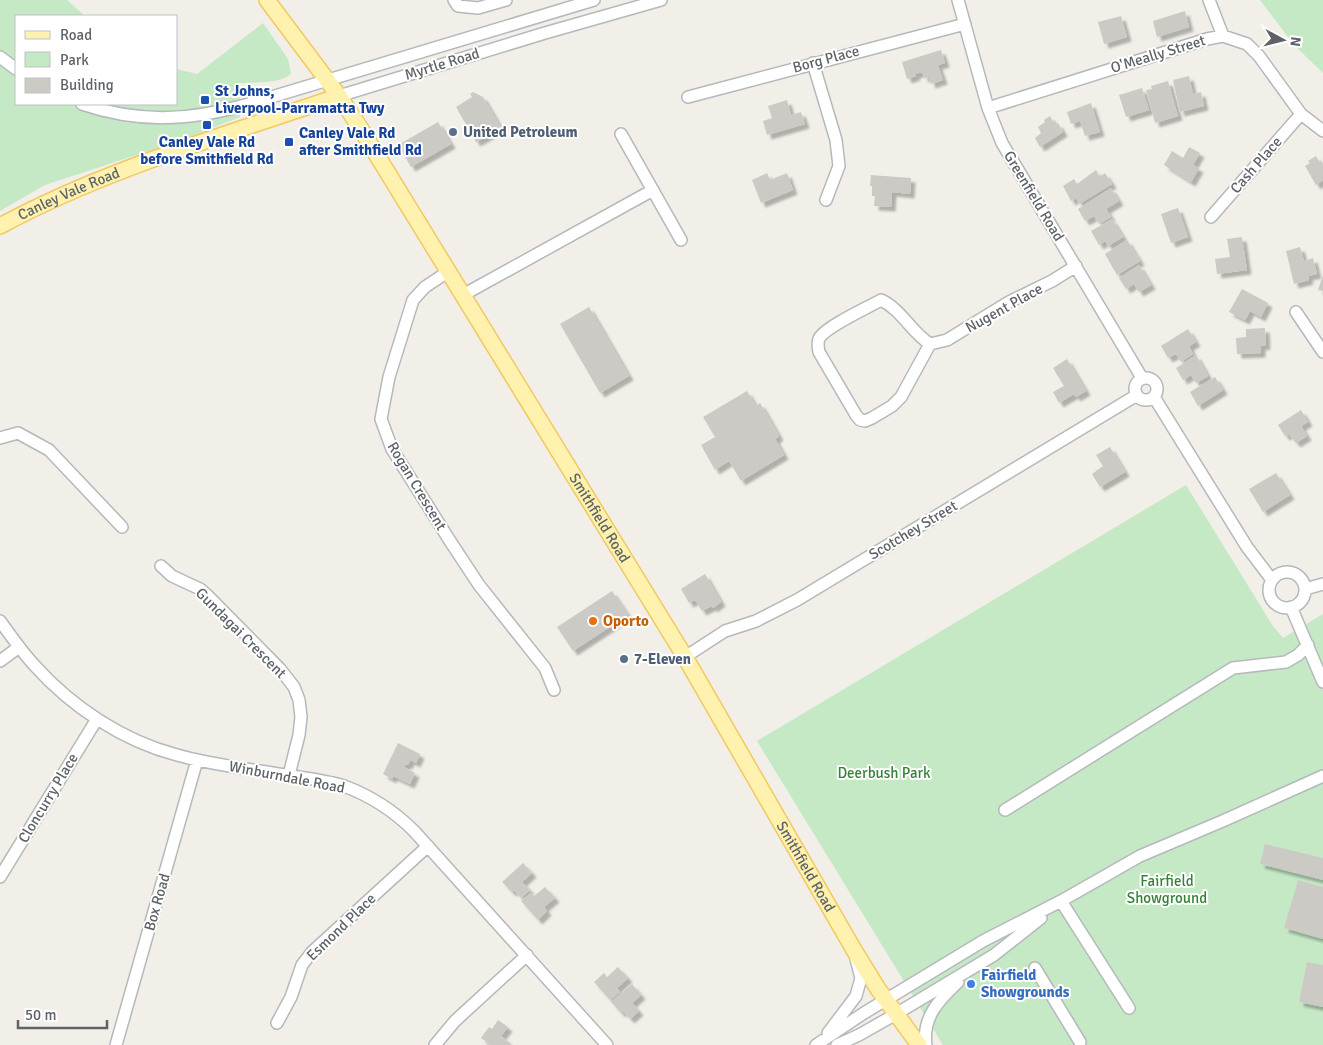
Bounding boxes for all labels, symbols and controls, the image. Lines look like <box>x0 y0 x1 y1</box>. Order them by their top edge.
legend <box>15 15 178 105</box>
north arrow <box>1258 15 1308 65</box>
text: Road <box>60 26 92 44</box>
street label: O'Meally Street <box>1108 31 1208 77</box>
text: N <box>1286 36 1304 47</box>
street label: Borg Place <box>791 41 861 77</box>
street label: Myrtle Road <box>402 44 482 84</box>
text: Park <box>60 51 89 69</box>
text: Building <box>60 76 114 94</box>
place label: St Johns, Liverpool-Parramatta Twy <box>215 82 385 117</box>
marker: St Johns, Liverpool-Parramatta Twy <box>199 94 211 106</box>
marker: Canley Vale Rd before Smithfield Rd <box>201 119 213 131</box>
place label: United Petroleum <box>463 123 578 141</box>
place label: Canley Vale Rd after Smithfield Rd <box>299 124 422 159</box>
marker: United Petroleum <box>447 126 459 138</box>
place label: Canley Vale Rd before Smithfield Rd <box>140 133 274 168</box>
street label: Cash Place <box>1226 133 1286 197</box>
marker: Canley Vale Rd after Smithfield Rd <box>283 136 295 148</box>
street label: Greenfield Road <box>1000 148 1068 244</box>
street label: Canley Vale Road <box>15 163 122 224</box>
street label: Nugent Place <box>962 279 1046 337</box>
street label: Rogan Crescent <box>384 439 450 533</box>
street label: Smithfield Road <box>565 470 634 566</box>
street label: Scotchey Street <box>865 497 961 563</box>
street label: Gundagai Crescent <box>192 584 290 682</box>
place label: Oporto <box>603 612 649 630</box>
marker: Oporto <box>587 615 599 627</box>
place label: 7-Eleven <box>634 650 691 668</box>
marker: 7-Eleven <box>618 653 630 665</box>
street label: Cloncurry Place <box>14 750 82 846</box>
street label: Winburndale Road <box>228 757 346 797</box>
park label: Deerbush Park <box>837 764 931 782</box>
street label: Smithfield Road <box>773 818 839 915</box>
street label: Box Road <box>140 871 174 933</box>
park label: Fairfield Showground <box>1127 872 1207 907</box>
street label: Esmond Place <box>303 890 379 964</box>
place label: Fairfield Showgrounds <box>981 966 1070 1001</box>
marker: Fairfield Showgrounds <box>965 978 977 990</box>
scale bar <box>18 998 106 1030</box>
text: 50 m <box>25 1006 56 1024</box>

